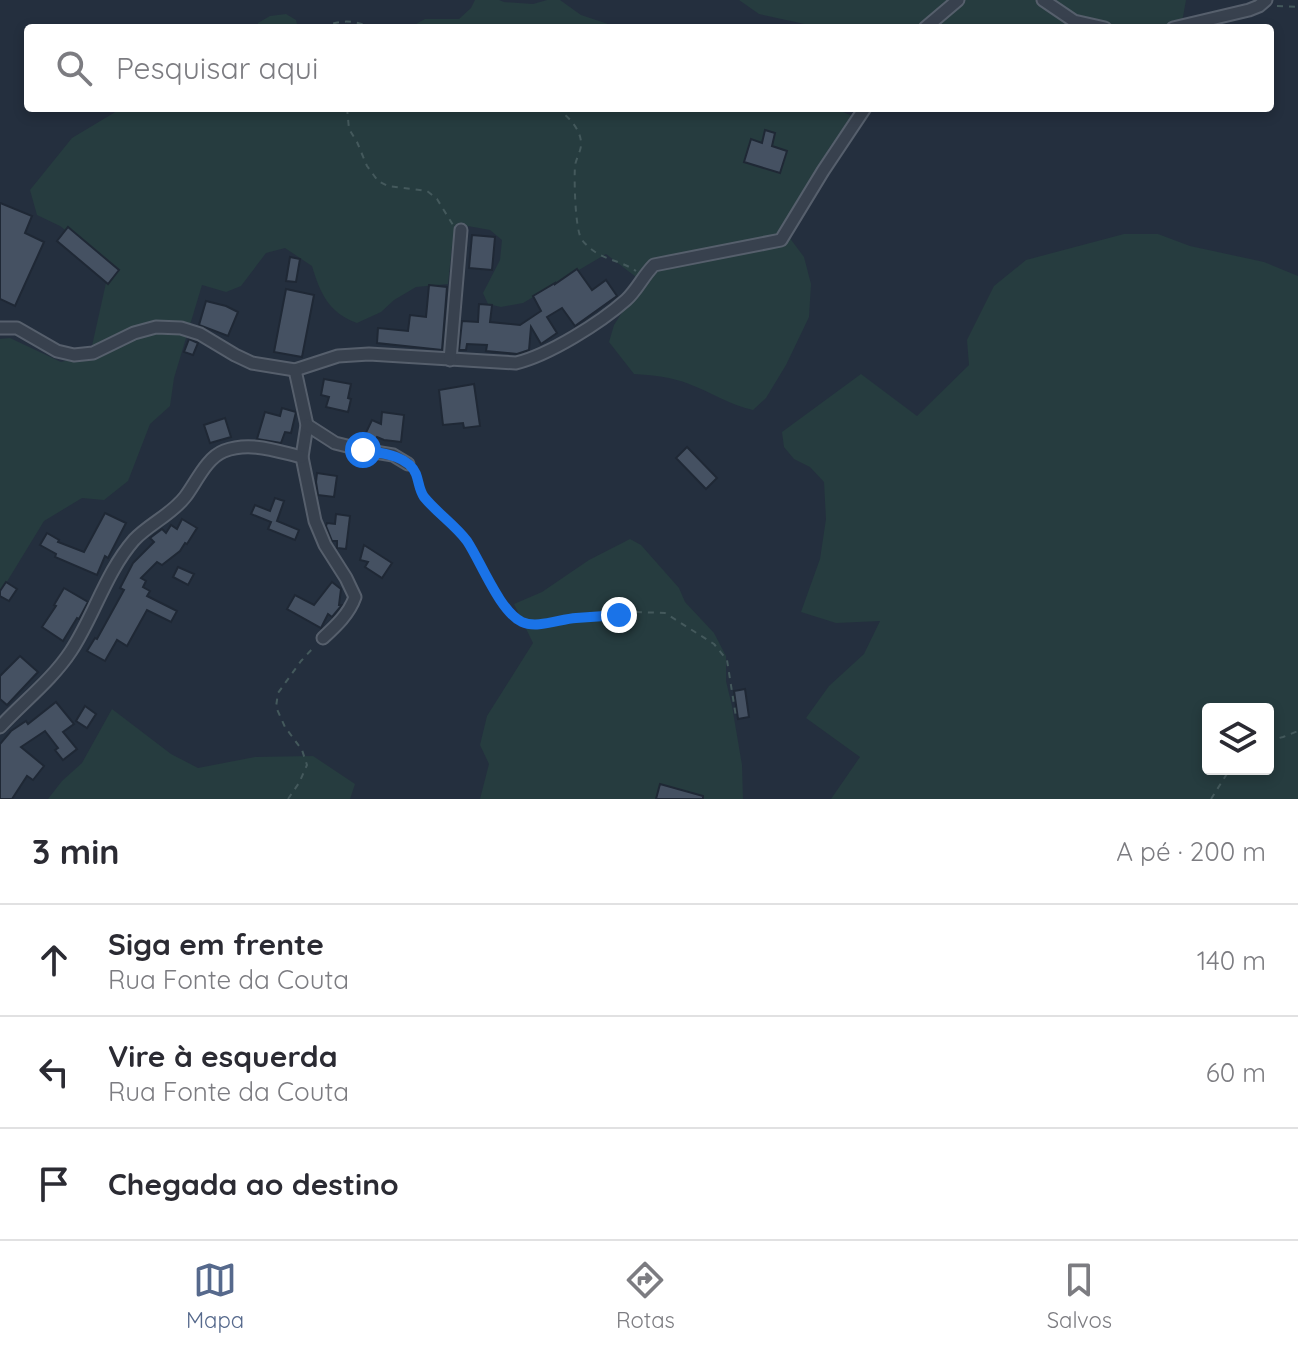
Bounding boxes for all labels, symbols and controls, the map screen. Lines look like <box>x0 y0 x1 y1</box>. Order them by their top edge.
search box <box>24 24 1274 112</box>
icon: search <box>52 46 96 90</box>
text: Pesquisar aqui <box>116 49 318 87</box>
route start <box>345 432 381 468</box>
route end <box>601 597 637 633</box>
map controls <box>1202 703 1274 775</box>
button: layers <box>1202 703 1274 775</box>
text: 3 min <box>32 830 119 873</box>
text: A pé · 200 m <box>1116 835 1266 868</box>
text: Siga em frente <box>108 925 324 963</box>
icon: ahead <box>32 938 76 982</box>
text: 140 m <box>1197 944 1266 977</box>
text: Rua Fonte da Couta <box>108 963 349 996</box>
text: Vire à esquerda <box>108 1037 337 1075</box>
icon: left <box>32 1050 76 1094</box>
text: 60 m <box>1206 1056 1266 1089</box>
text: Rua Fonte da Couta <box>108 1075 349 1108</box>
icon: arrive <box>32 1162 76 1206</box>
text: Chegada ao destino <box>108 1165 399 1203</box>
tab: Mapa <box>186 1258 244 1334</box>
tab: Rotas <box>616 1258 675 1334</box>
tab: Salvos <box>1047 1258 1112 1334</box>

